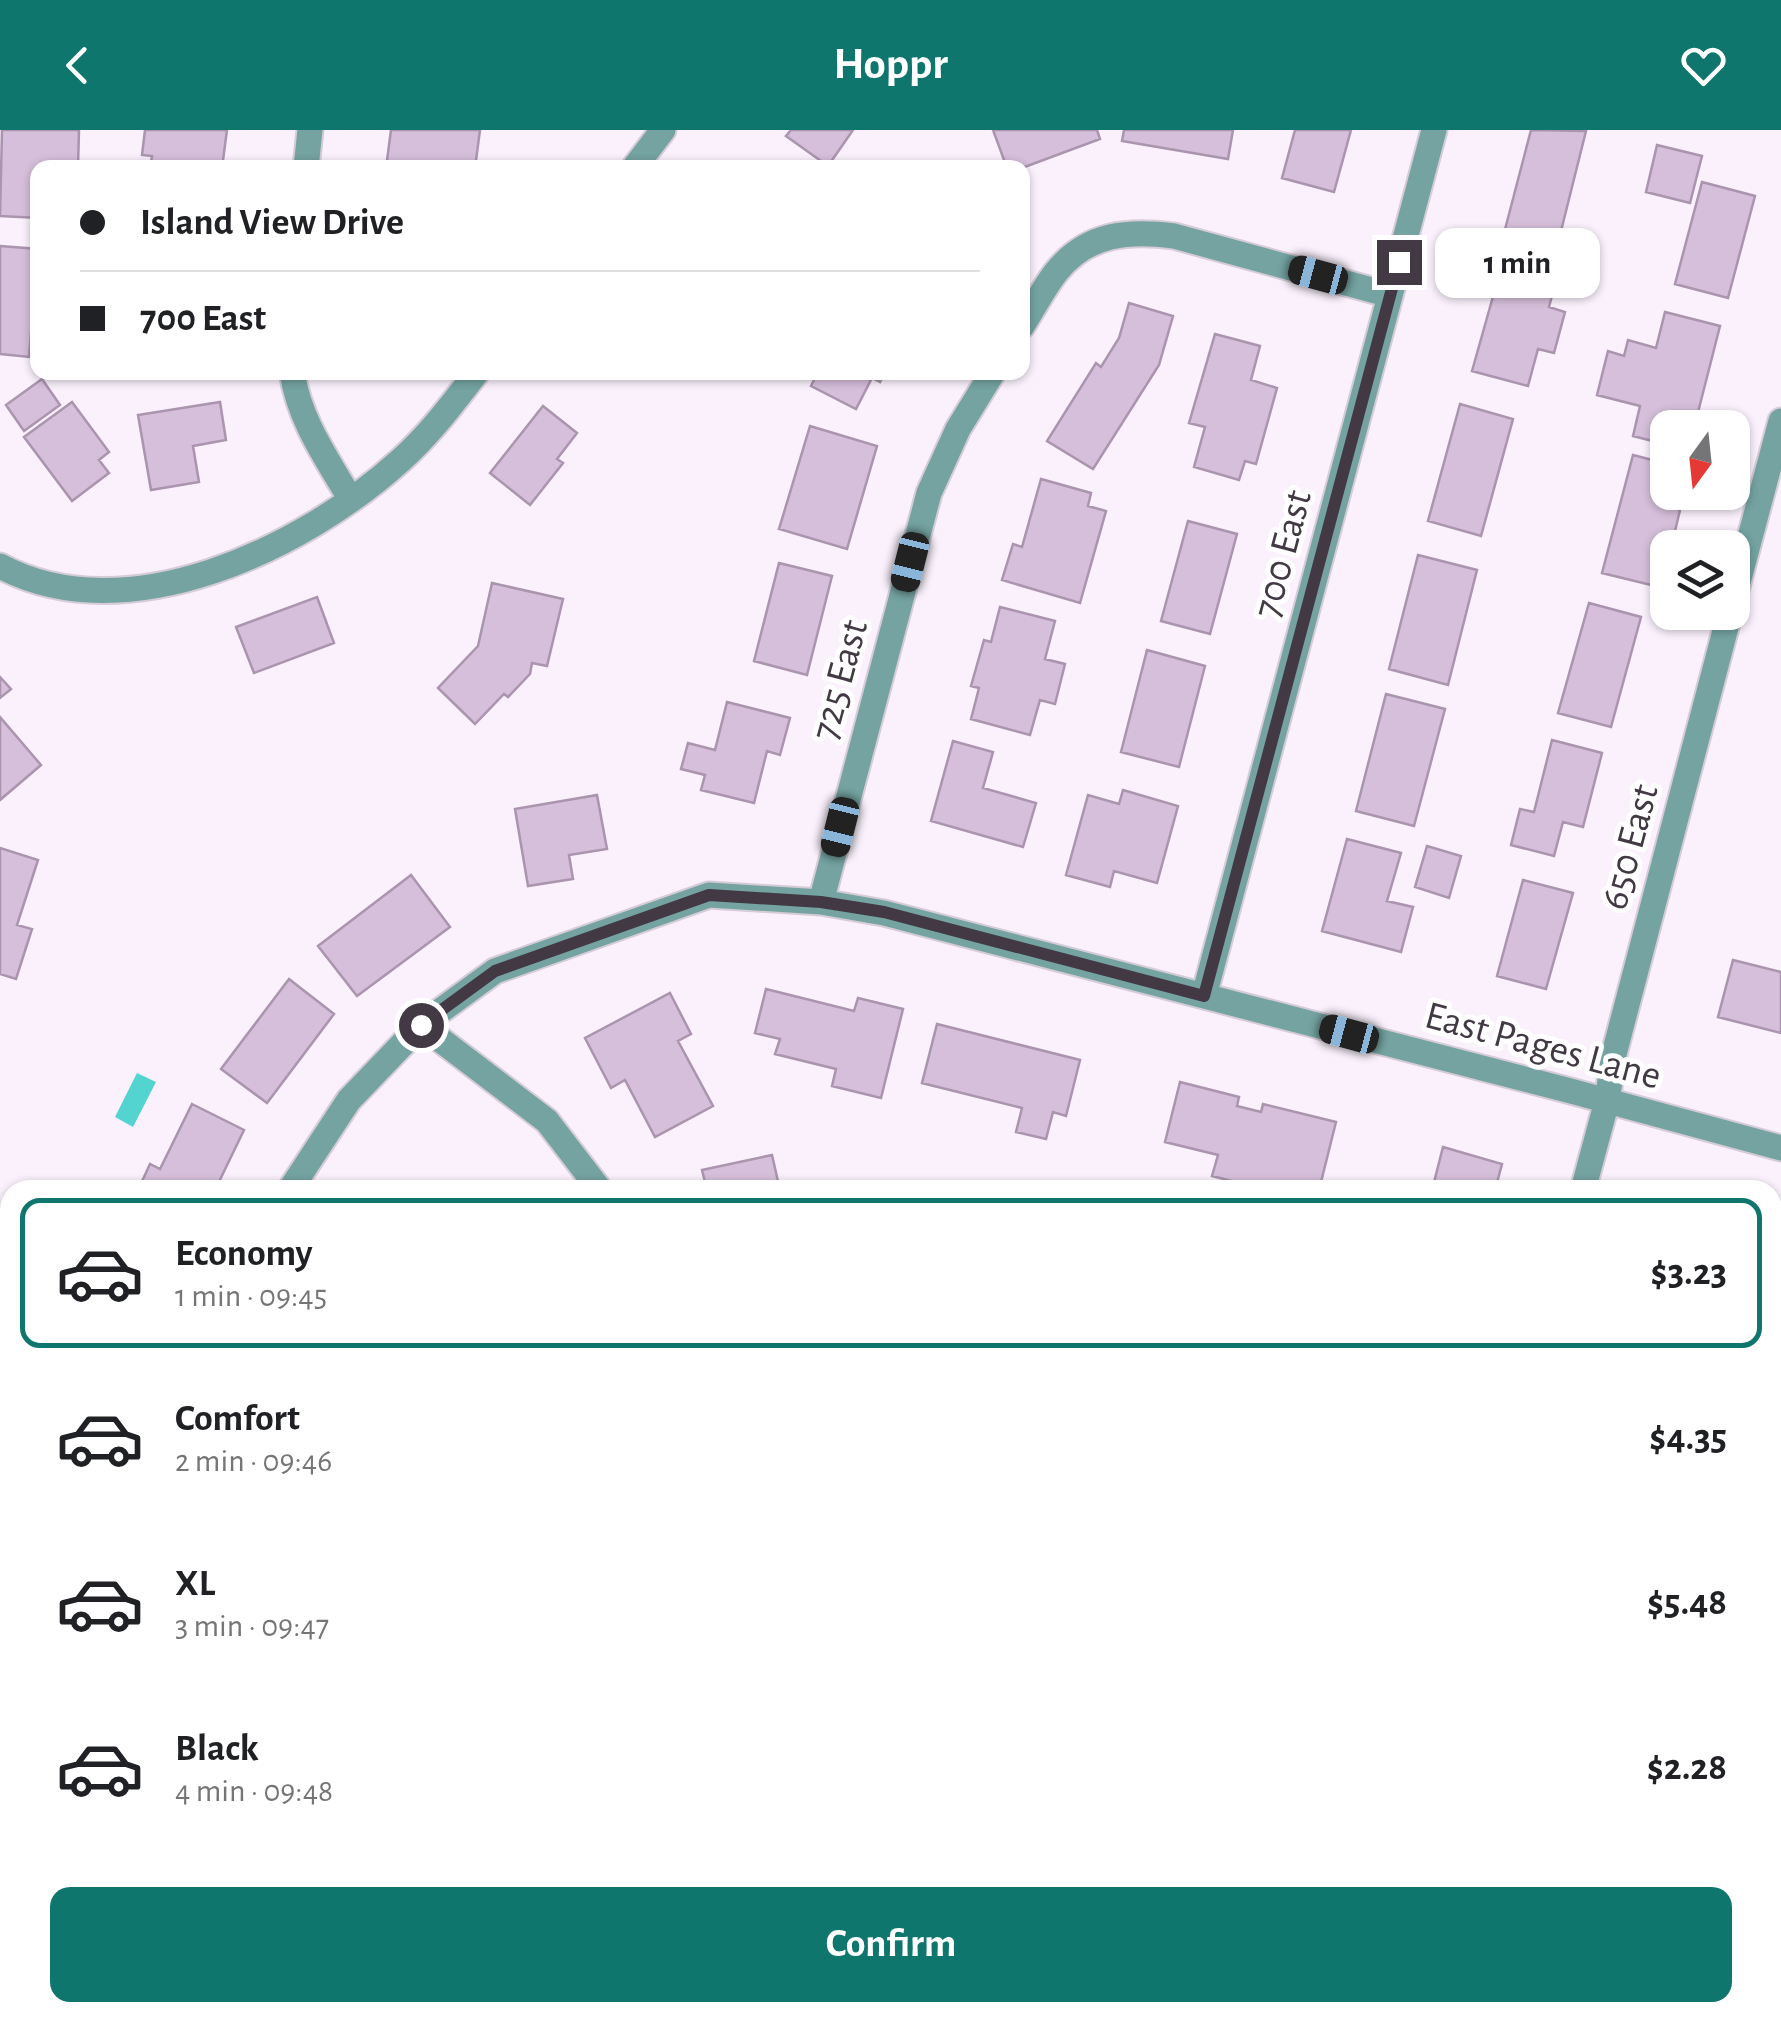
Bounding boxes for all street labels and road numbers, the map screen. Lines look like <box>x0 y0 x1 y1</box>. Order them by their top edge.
street label: 700 East <box>1247 486 1319 622</box>
street label: 725 East <box>805 615 875 744</box>
street label: 650 East <box>1594 780 1666 914</box>
street label: East Pages Lane <box>1421 995 1665 1097</box>

